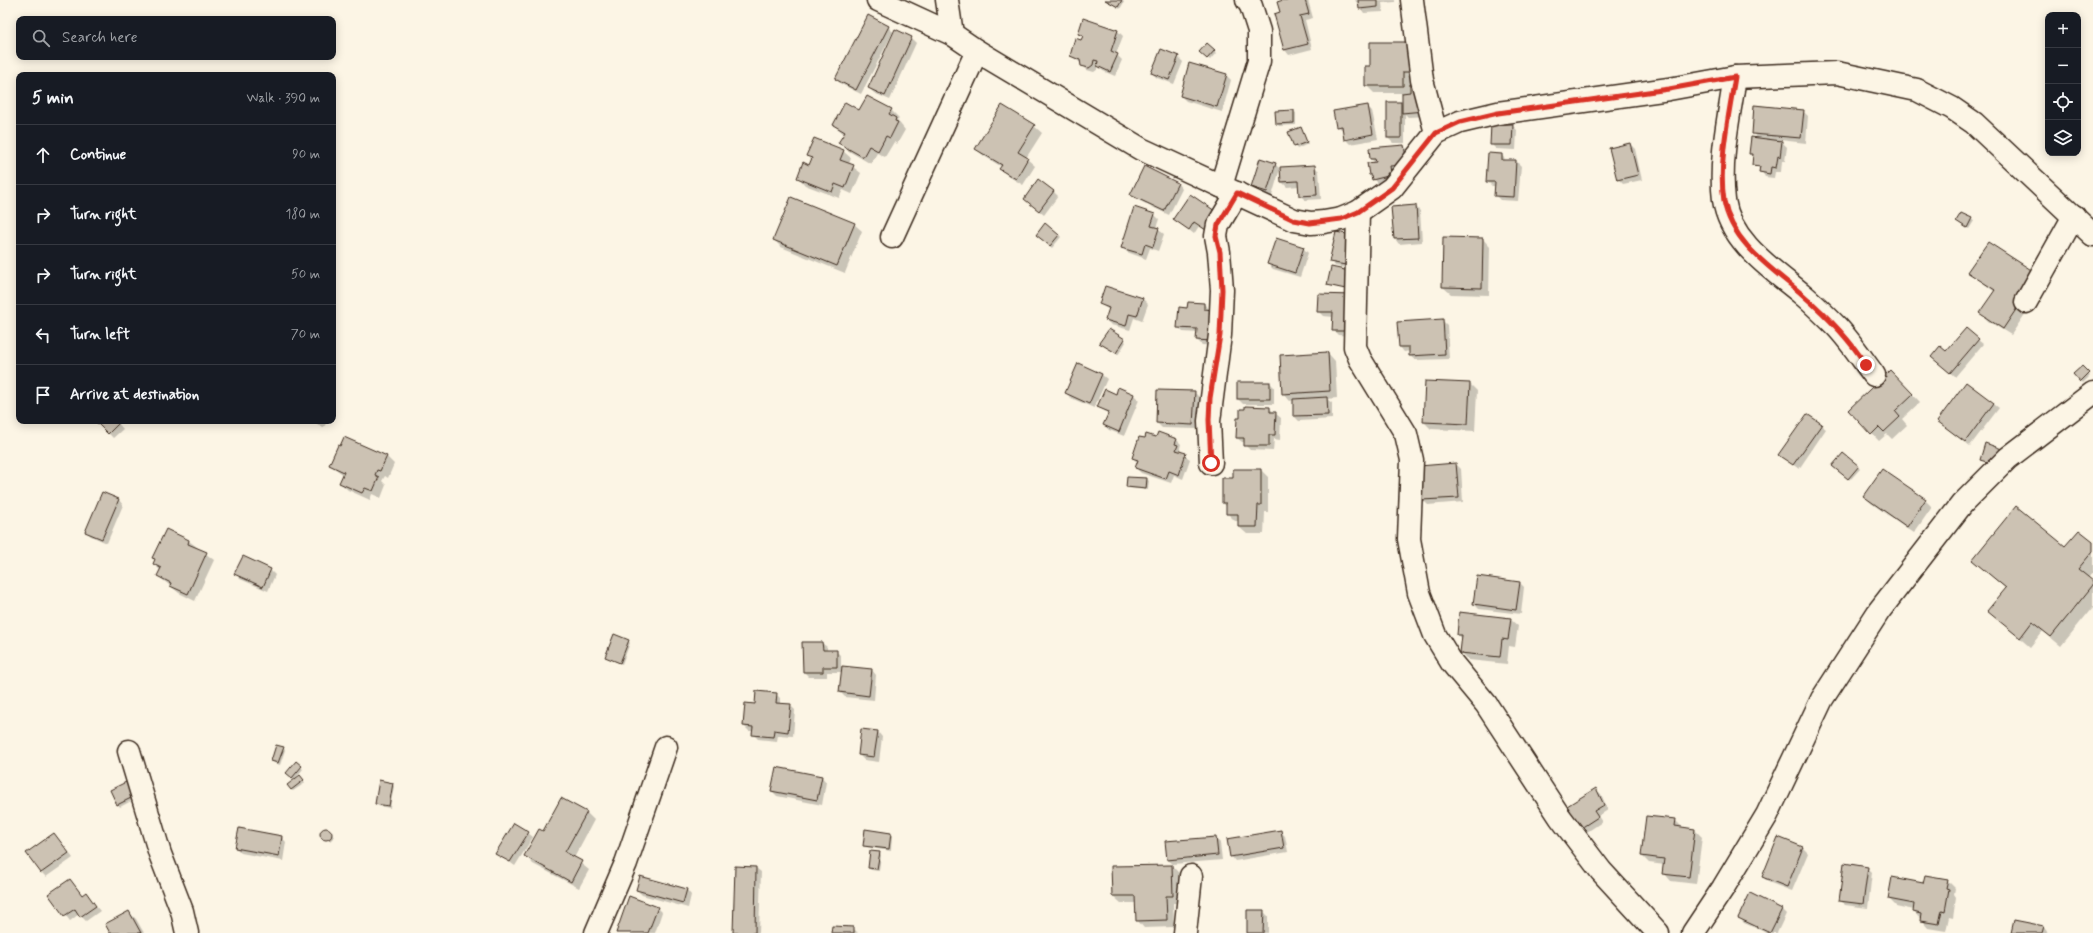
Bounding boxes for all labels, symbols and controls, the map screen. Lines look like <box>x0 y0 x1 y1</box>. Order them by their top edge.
map controls <box>2045 12 2081 156</box>
button: + <box>2045 12 2081 48</box>
search box <box>16 16 336 60</box>
icon: search <box>30 27 52 49</box>
text: Search here <box>62 28 138 48</box>
button: − <box>2045 48 2081 84</box>
button: locate <box>2045 84 2081 120</box>
text: 5 min <box>32 87 74 109</box>
text: Walk · 390 m <box>247 90 320 107</box>
button: layers <box>2045 120 2081 156</box>
icon: ahead <box>32 144 54 166</box>
text: Continue <box>70 145 126 165</box>
text: 90 m <box>292 146 320 163</box>
icon: right <box>32 204 54 226</box>
text: Turn right <box>70 205 137 225</box>
text: 180 m <box>285 206 320 223</box>
icon: right <box>32 264 54 286</box>
text: Turn right <box>70 265 137 285</box>
text: 50 m <box>291 266 320 283</box>
icon: left <box>32 324 54 346</box>
text: Turn left <box>70 325 130 345</box>
text: 70 m <box>291 326 320 343</box>
route end <box>1857 356 1875 374</box>
icon: arrive <box>32 384 54 406</box>
text: Arrive at destination <box>70 385 199 405</box>
route start <box>1202 454 1220 472</box>

